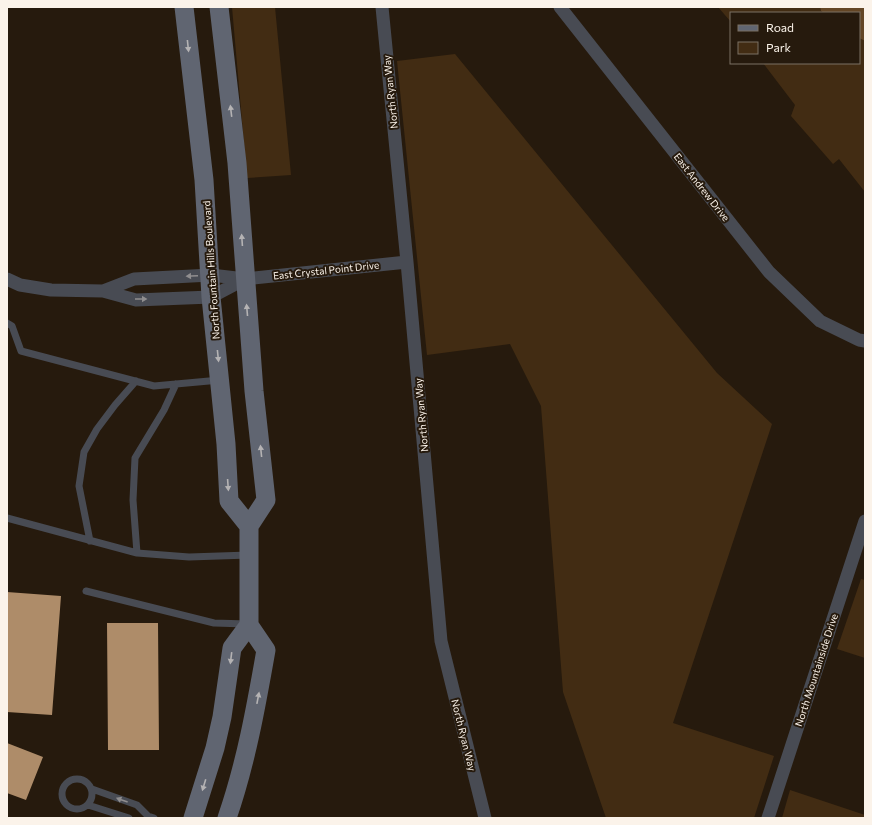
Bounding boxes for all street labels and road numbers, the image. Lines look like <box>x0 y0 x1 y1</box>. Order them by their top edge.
street label: North Ryan Way <box>380 55 400 129</box>
street label: East Andrew Drive <box>672 151 732 223</box>
street label: North Fountain Hills Boulevard <box>200 200 222 340</box>
street label: East Crystal Point Drive <box>272 258 380 282</box>
street label: North Ryan Way <box>412 378 430 452</box>
street label: North Mountainside Drive <box>792 612 840 728</box>
street label: North Ryan Way <box>449 698 479 772</box>

